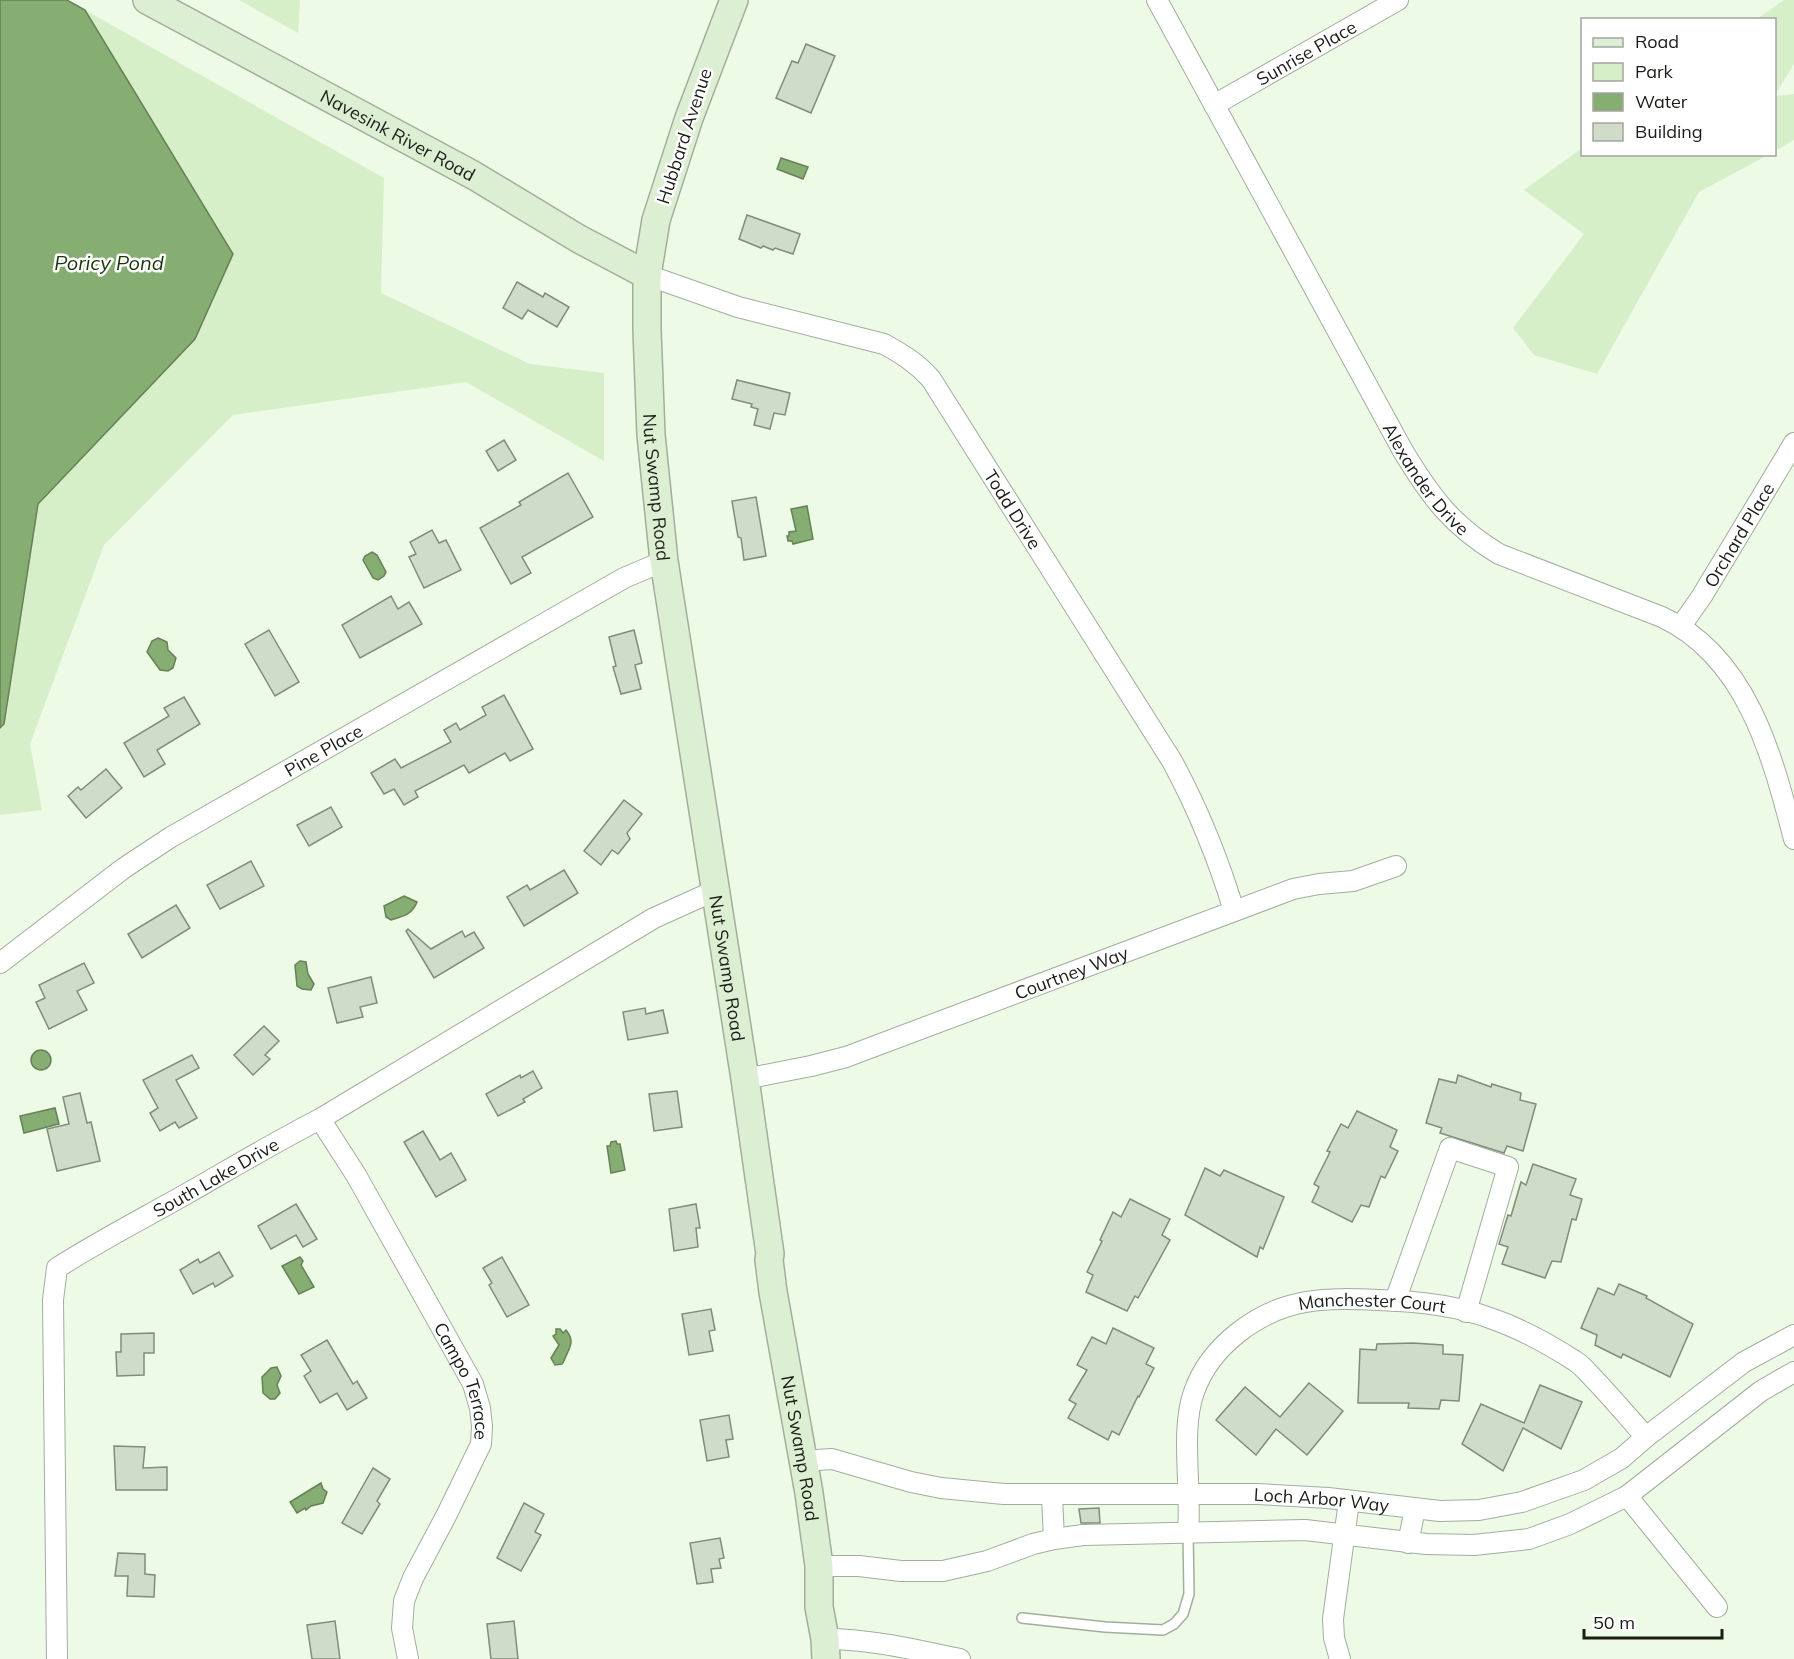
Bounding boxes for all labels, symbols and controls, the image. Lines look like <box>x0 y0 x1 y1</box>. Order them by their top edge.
street label: Sunrise Place <box>1252 15 1360 90</box>
legend <box>1581 18 1776 156</box>
text: Road <box>1635 30 1679 53</box>
text: Park <box>1635 60 1674 83</box>
street label: Hubbard Avenue <box>651 65 717 207</box>
street label: Navesink River Road <box>317 84 480 186</box>
text: Water <box>1635 90 1688 113</box>
text: Building <box>1635 120 1703 143</box>
water label: Poricy Pond <box>54 250 164 275</box>
street label: Nut Swamp Road <box>639 413 675 562</box>
street label: Alexander Drive <box>1378 419 1474 540</box>
street label: Todd Drive <box>980 465 1047 553</box>
street label: Orchard Place <box>1699 478 1779 591</box>
street label: Pine Place <box>280 718 367 781</box>
street label: Nut Swamp Road <box>705 893 750 1043</box>
street label: Courtney Way <box>1011 940 1132 1004</box>
street label: South Lake Drive <box>148 1132 282 1222</box>
street label: Manchester Court <box>1296 1288 1448 1318</box>
street label: Campo Terrace <box>429 1318 494 1440</box>
street label: Nut Swamp Road <box>777 1373 824 1523</box>
street label: Loch Arbor Way <box>1253 1482 1391 1517</box>
scale bar <box>1584 1602 1722 1640</box>
text: 50 m <box>1593 1611 1635 1634</box>

